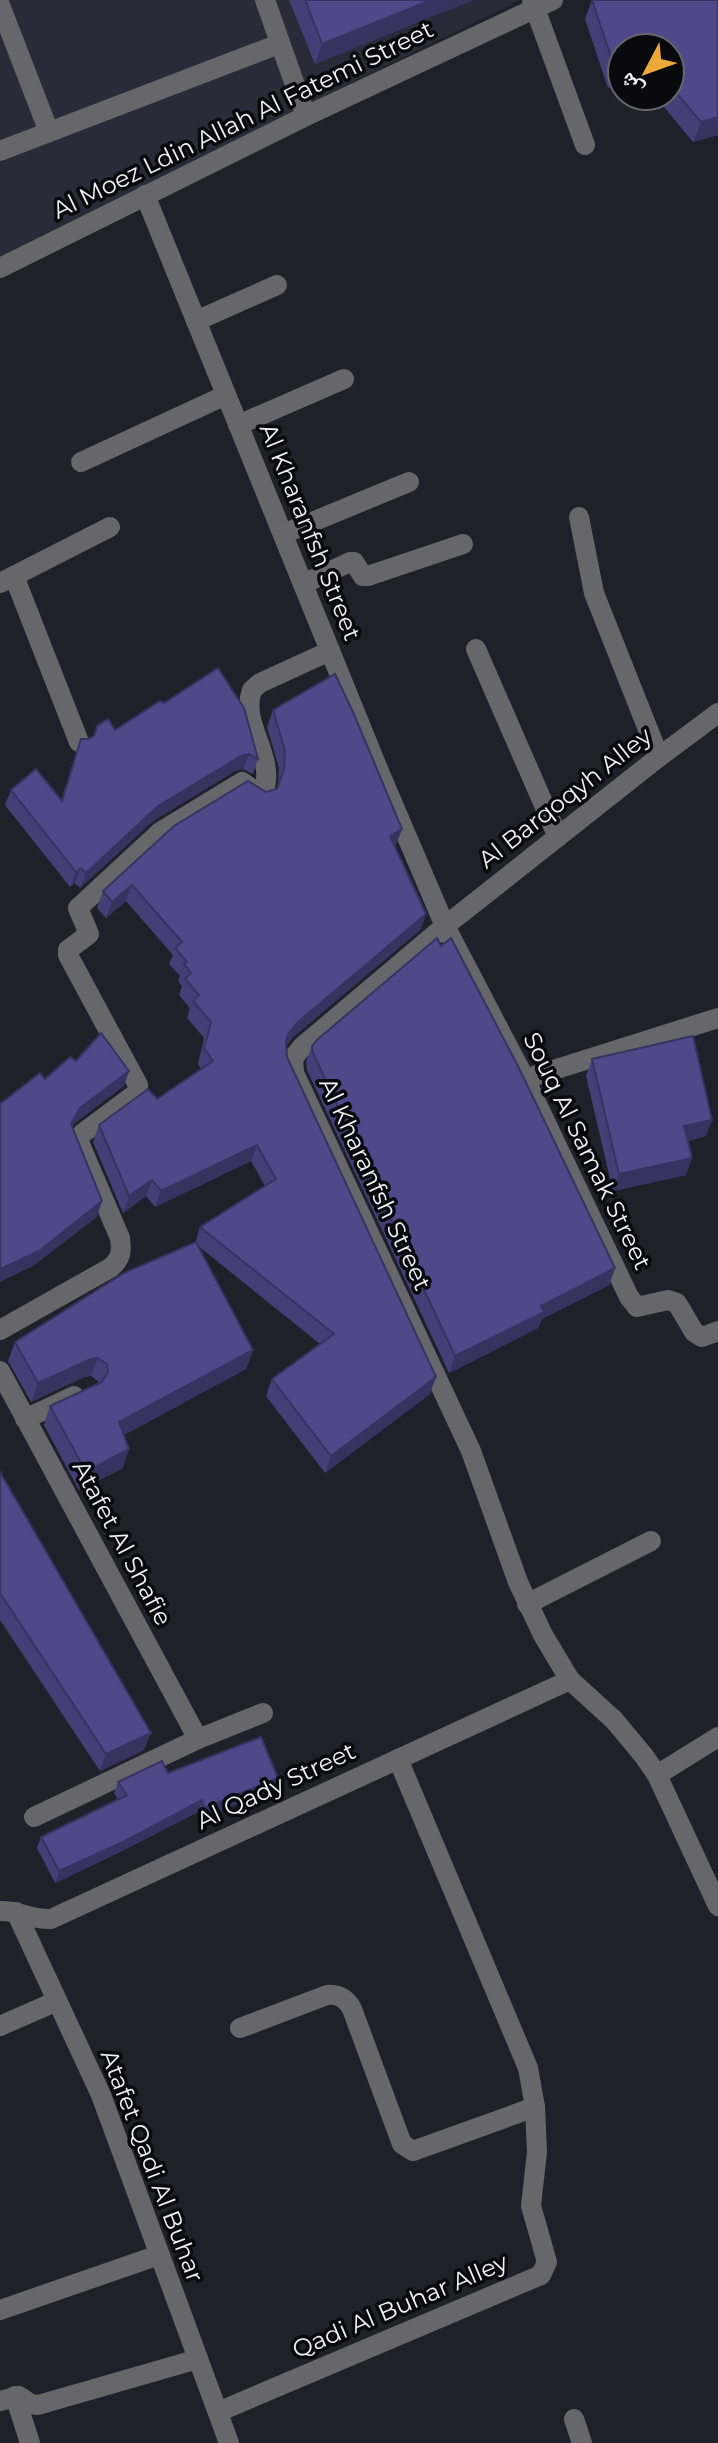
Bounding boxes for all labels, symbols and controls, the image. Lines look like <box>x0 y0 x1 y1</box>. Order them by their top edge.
street label: Al Moez Ldin Allah Al Fatemi Street <box>48 14 438 225</box>
north arrow <box>606 32 686 112</box>
text: ش <box>613 67 649 102</box>
street label: Al Kharanfsh Street <box>254 419 367 645</box>
street label: Al Barqoqyh Alley <box>472 721 657 874</box>
street label: Souq Al Samak Street <box>517 1027 658 1274</box>
street label: Al Kharanfsh Street <box>313 1073 438 1295</box>
street label: Atafet Al Shafie <box>67 1455 178 1630</box>
street label: Al Qady Street <box>192 1736 360 1835</box>
street label: Atafet Qadi Al Buhar <box>95 2046 210 2286</box>
street label: Qadi Al Buhar Alley <box>288 2247 512 2364</box>

